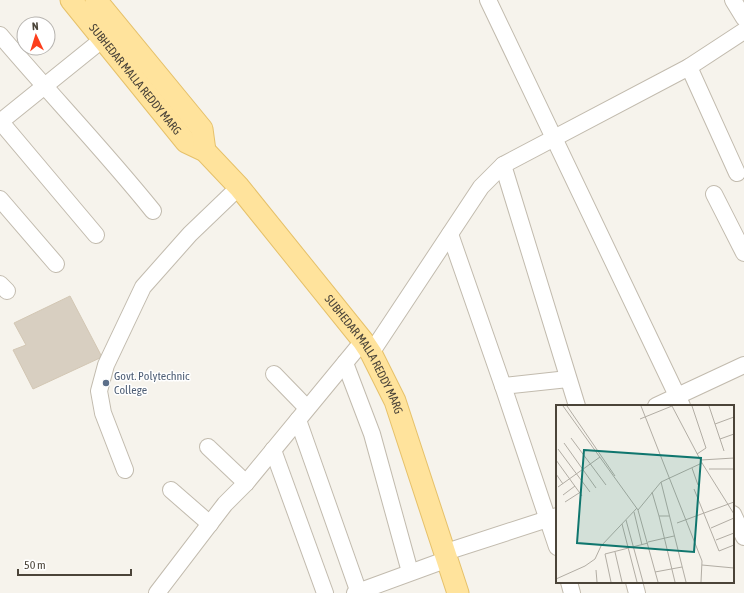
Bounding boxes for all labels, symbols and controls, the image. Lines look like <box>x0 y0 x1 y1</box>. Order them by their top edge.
north arrow <box>16 16 56 56</box>
text: N <box>32 20 39 32</box>
street label: SUBHEDAR MALLA REDDY MARG <box>86 21 184 137</box>
street label: SUBHEDAR MALLA REDDY MARG <box>322 292 406 416</box>
place label: Govt. Polytechnic College <box>114 369 190 397</box>
marker: Govt. Polytechnic College <box>101 378 111 388</box>
inset map <box>556 405 734 583</box>
scale bar <box>18 551 131 577</box>
text: 50 m <box>24 558 46 572</box>

